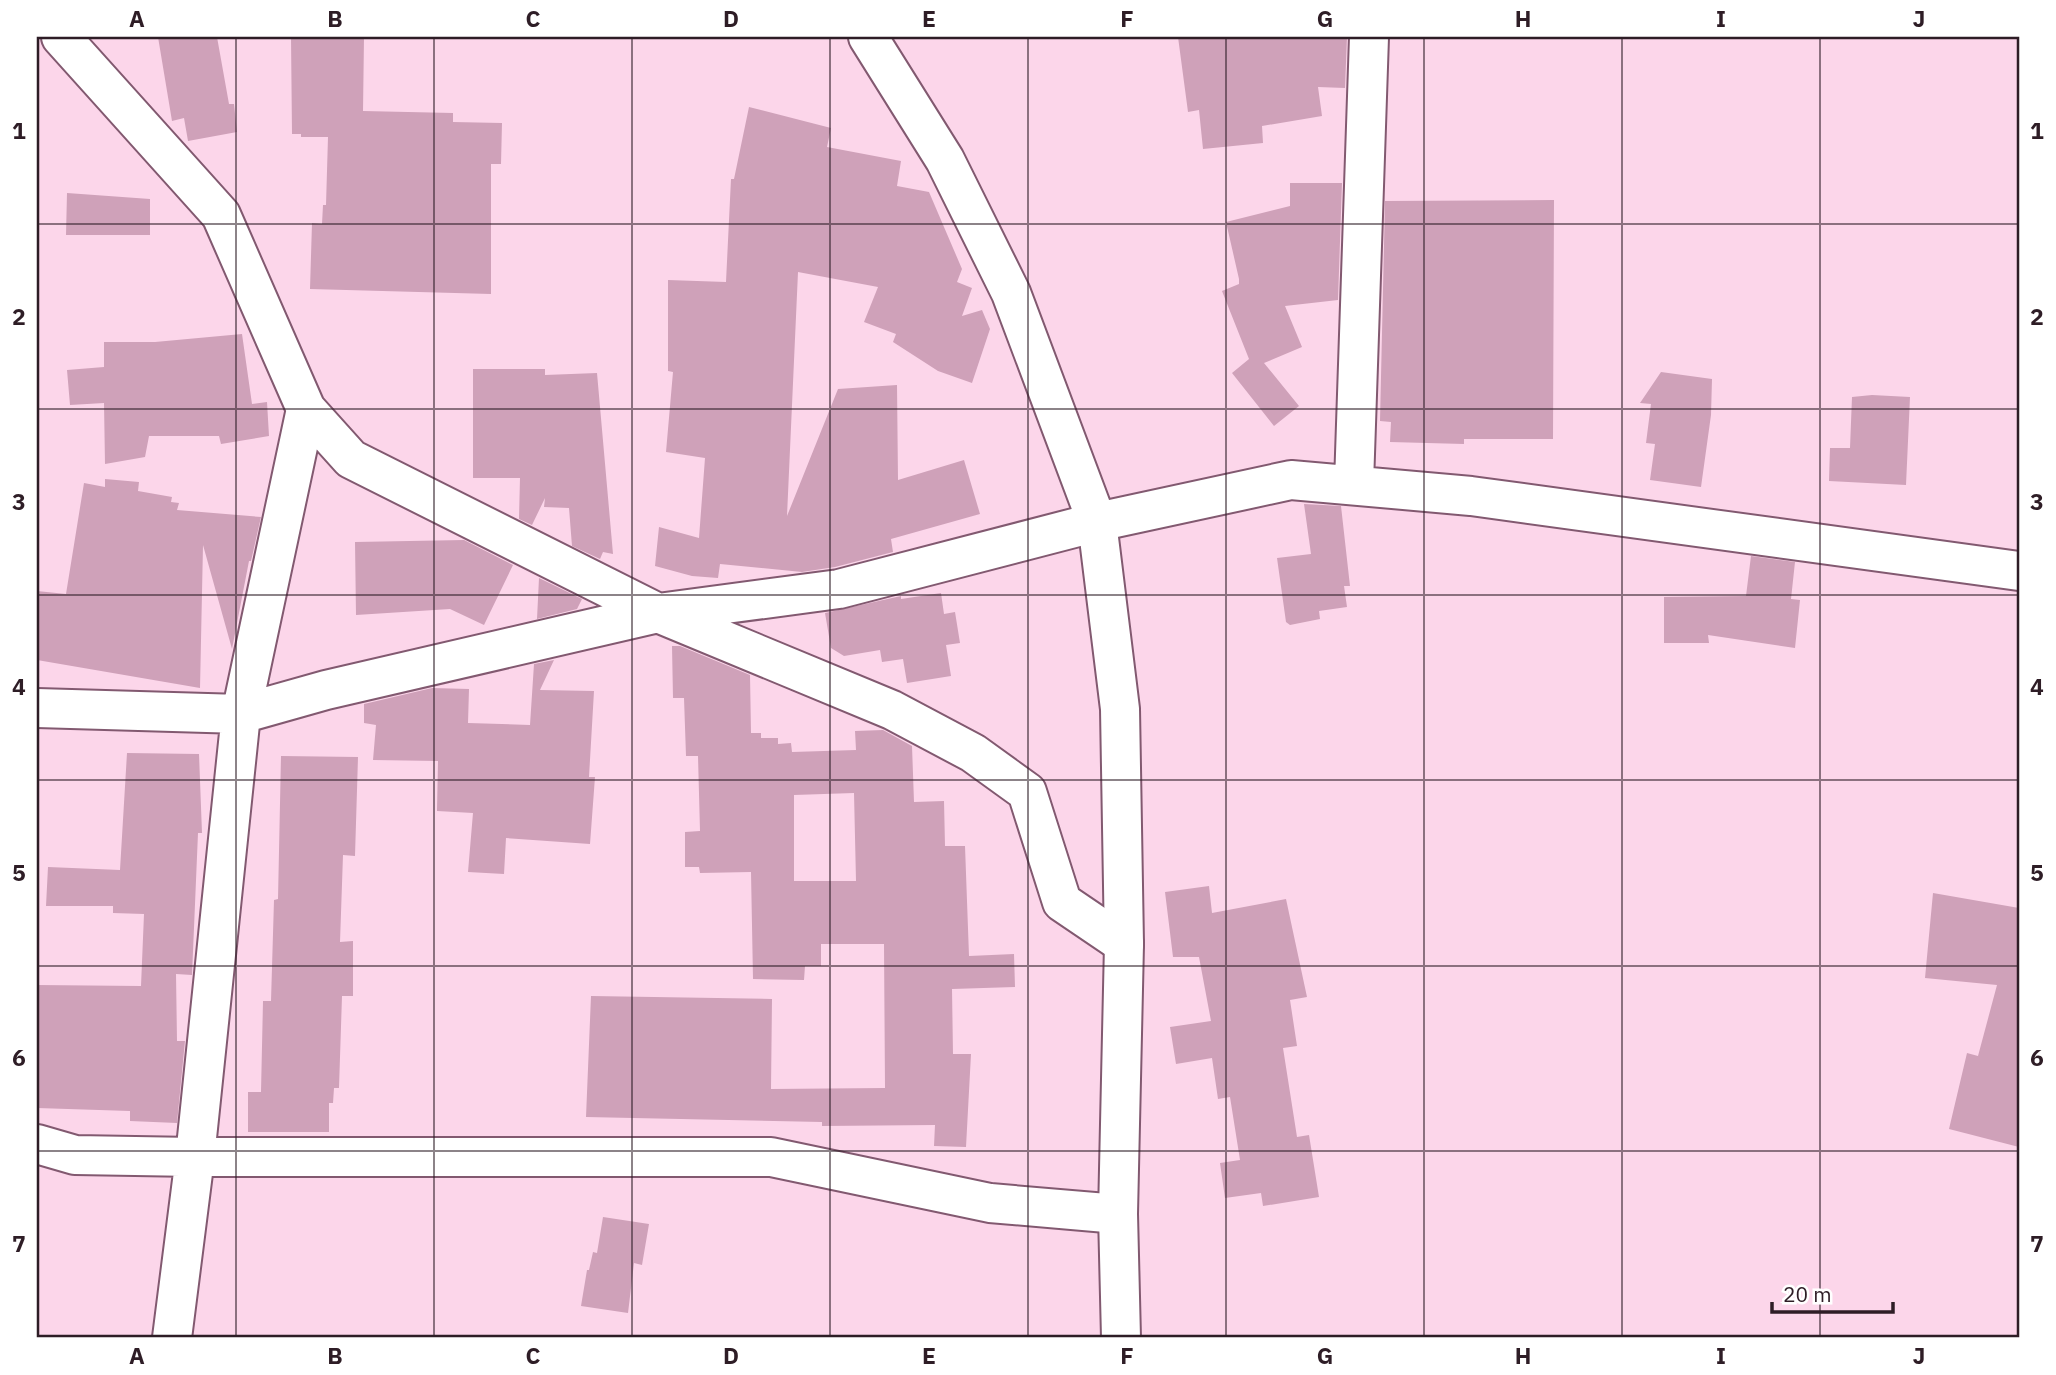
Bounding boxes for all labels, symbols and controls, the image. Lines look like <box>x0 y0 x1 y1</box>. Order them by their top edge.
text: A <box>129 3 145 33</box>
text: B <box>327 3 343 33</box>
text: C <box>526 3 541 33</box>
text: D <box>723 3 739 33</box>
text: E <box>922 3 936 33</box>
text: F <box>1120 3 1134 33</box>
text: G <box>1317 3 1333 33</box>
text: H <box>1515 3 1531 33</box>
text: I <box>1716 3 1726 33</box>
text: J <box>1913 3 1925 33</box>
text: 1 <box>12 115 26 145</box>
text: 1 <box>2030 115 2044 145</box>
text: 2 <box>12 301 26 331</box>
text: 2 <box>2030 301 2044 331</box>
text: 3 <box>12 486 26 516</box>
text: 3 <box>2030 486 2044 516</box>
text: 4 <box>12 671 26 701</box>
text: 4 <box>2030 671 2044 701</box>
text: 5 <box>12 857 26 887</box>
text: 5 <box>2030 857 2044 887</box>
text: 6 <box>12 1042 26 1072</box>
text: 6 <box>2030 1042 2044 1072</box>
text: 7 <box>12 1228 26 1258</box>
text: 7 <box>2030 1228 2044 1258</box>
scale bar <box>1772 1270 1893 1314</box>
text: 20 m <box>1783 1280 1832 1308</box>
text: A <box>129 1340 145 1370</box>
text: B <box>327 1340 343 1370</box>
text: C <box>526 1340 541 1370</box>
text: D <box>723 1340 739 1370</box>
text: E <box>922 1340 936 1370</box>
text: F <box>1120 1340 1134 1370</box>
text: G <box>1317 1340 1333 1370</box>
text: H <box>1515 1340 1531 1370</box>
text: I <box>1716 1340 1726 1370</box>
text: J <box>1913 1340 1925 1370</box>

